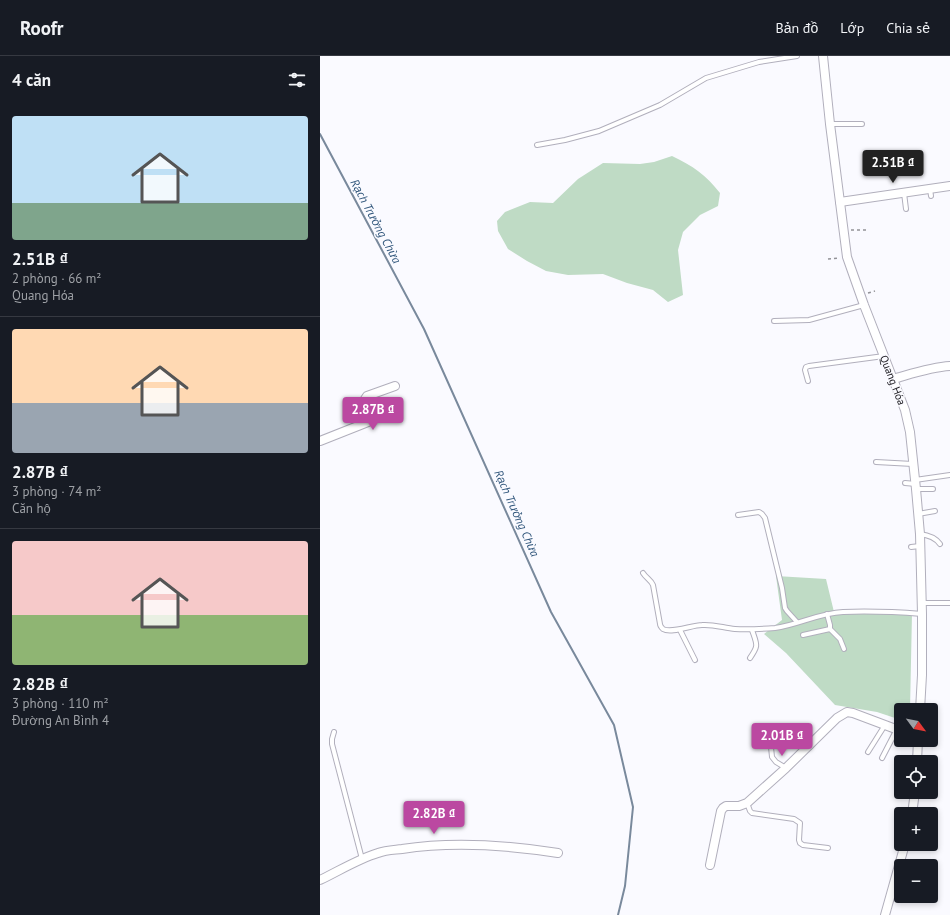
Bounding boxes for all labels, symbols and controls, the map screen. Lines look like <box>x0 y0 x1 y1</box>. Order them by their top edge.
text: Roofr <box>20 16 63 40</box>
text: Bản đồ <box>776 19 818 37</box>
text: Lớp <box>840 19 864 37</box>
text: Chia sẻ <box>886 19 930 37</box>
text: 4 căn <box>12 69 51 91</box>
icon: filters <box>286 69 308 91</box>
icon: home <box>124 142 196 214</box>
pin: 2.51B ₫ <box>856 150 930 184</box>
text: 2.51B ₫ <box>872 154 914 171</box>
water label: Rạch Trưởng Chừa <box>347 176 405 266</box>
text: 2.51B ₫ <box>12 248 68 270</box>
text: 2 phòng · 66 m² <box>12 270 102 287</box>
text: Quang Hóa <box>12 287 74 304</box>
street label: Quang Hóa <box>877 353 909 407</box>
icon: home <box>124 355 196 427</box>
pin: 2.87B ₫ <box>336 397 410 431</box>
text: 2.87B ₫ <box>352 401 394 418</box>
text: 2.87B ₫ <box>12 461 68 483</box>
water label: Rạch Trưởng Chừa <box>491 467 543 559</box>
text: 3 phòng · 74 m² <box>12 483 102 500</box>
text: Căn hộ <box>12 500 51 517</box>
icon: home <box>124 567 196 639</box>
text: 2.82B ₫ <box>12 673 68 695</box>
text: 3 phòng · 110 m² <box>12 695 109 712</box>
north arrow <box>894 703 938 747</box>
map controls <box>894 703 938 903</box>
text: Đường An Bình 4 <box>12 712 109 729</box>
pin: 2.01B ₫ <box>745 723 819 757</box>
text: 2.01B ₫ <box>761 727 803 744</box>
button: locate <box>894 755 938 799</box>
pin: 2.82B ₫ <box>397 801 471 835</box>
text: 2.82B ₫ <box>413 805 455 822</box>
button: + <box>894 807 938 851</box>
button: − <box>894 859 938 903</box>

